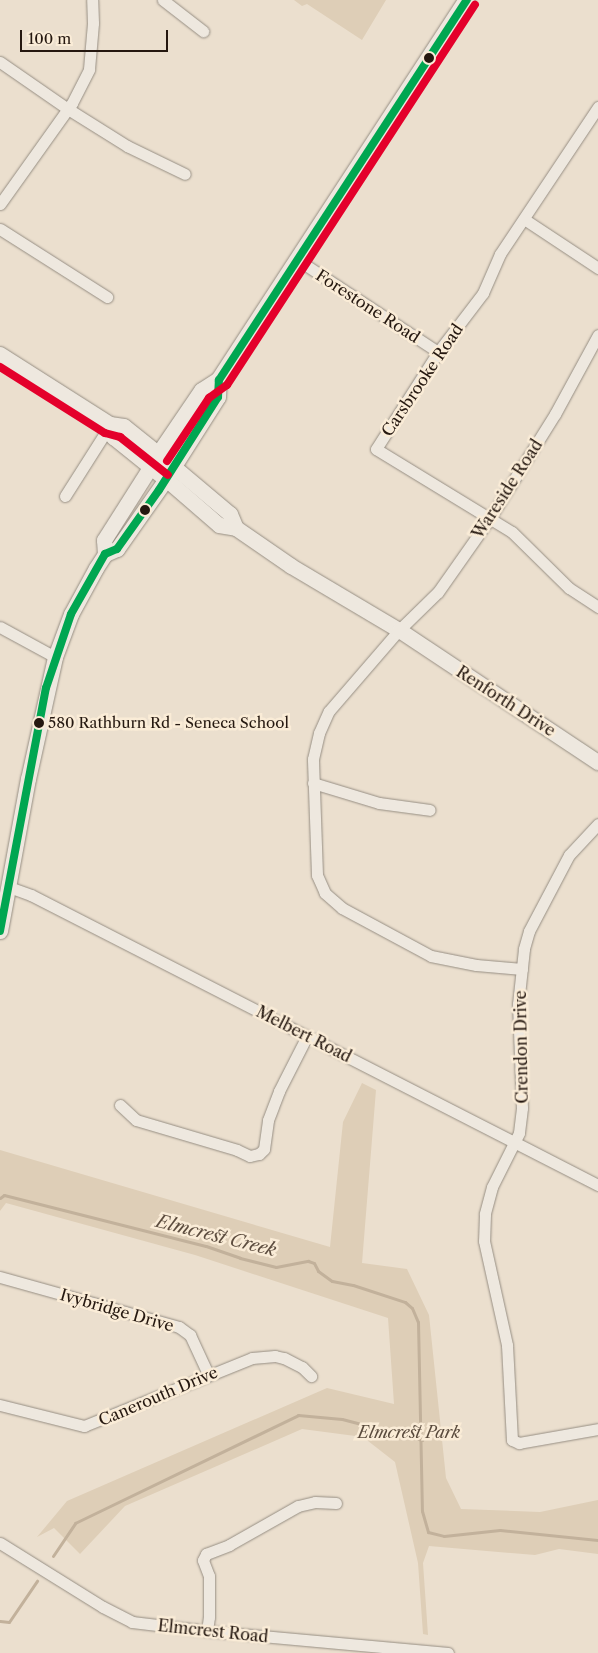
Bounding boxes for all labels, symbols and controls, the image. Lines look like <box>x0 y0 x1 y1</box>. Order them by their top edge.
scale bar <box>22 20 170 52</box>
text: 100 m <box>28 29 71 48</box>
unlabelled marker <box>424 53 434 63</box>
street label: Forestone Road <box>312 265 424 347</box>
street label: Carsbrooke Road <box>377 320 467 440</box>
street label: Wareside Road <box>468 436 546 542</box>
unlabelled marker <box>140 505 150 515</box>
street label: Renforth Drive <box>453 662 559 740</box>
place label: 580 Rathburn Rd - Seneca School <box>48 714 289 732</box>
marker: 580 Rathburn Rd - Seneca School <box>34 718 44 728</box>
street label: Crendon Drive <box>510 990 532 1104</box>
street label: Melbert Road <box>253 1002 355 1066</box>
water label: Elmcrest Creek <box>154 1211 278 1261</box>
street label: Ivybridge Drive <box>58 1285 176 1335</box>
street label: Canerouth Drive <box>96 1362 220 1430</box>
park label: Elmcrest Park <box>358 1422 460 1442</box>
street label: Elmcrest Road <box>157 1616 269 1646</box>

